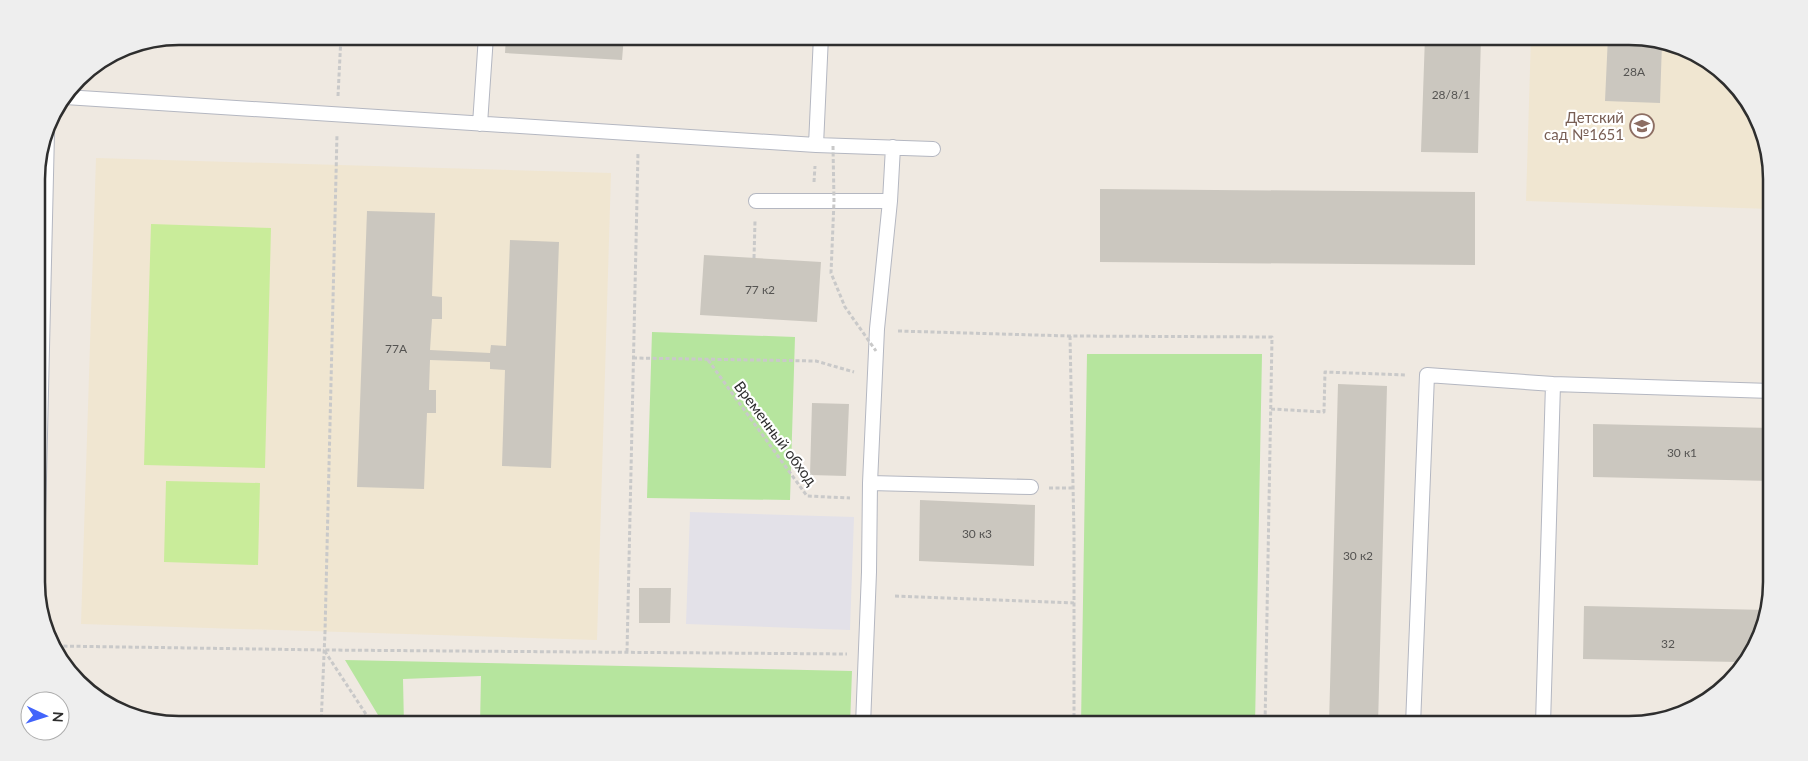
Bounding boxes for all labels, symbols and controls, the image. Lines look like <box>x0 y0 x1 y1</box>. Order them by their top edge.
house number: 28А <box>1623 64 1646 79</box>
house number: 28/8/1 <box>1432 87 1470 102</box>
place label: Детский сад №1651 <box>1544 108 1624 143</box>
school or university icon: Детский сад №1651 <box>1629 113 1655 139</box>
house number: 77 к2 <box>745 282 775 297</box>
house number: 77А <box>385 341 408 356</box>
street label: Временный обход <box>731 377 821 489</box>
house number: 30 к1 <box>1667 445 1697 460</box>
house number: 30 к3 <box>962 526 992 541</box>
house number: 30 к2 <box>1343 548 1373 563</box>
house number: 32 <box>1661 636 1675 651</box>
north arrow <box>20 691 70 741</box>
text: N <box>50 711 67 723</box>

